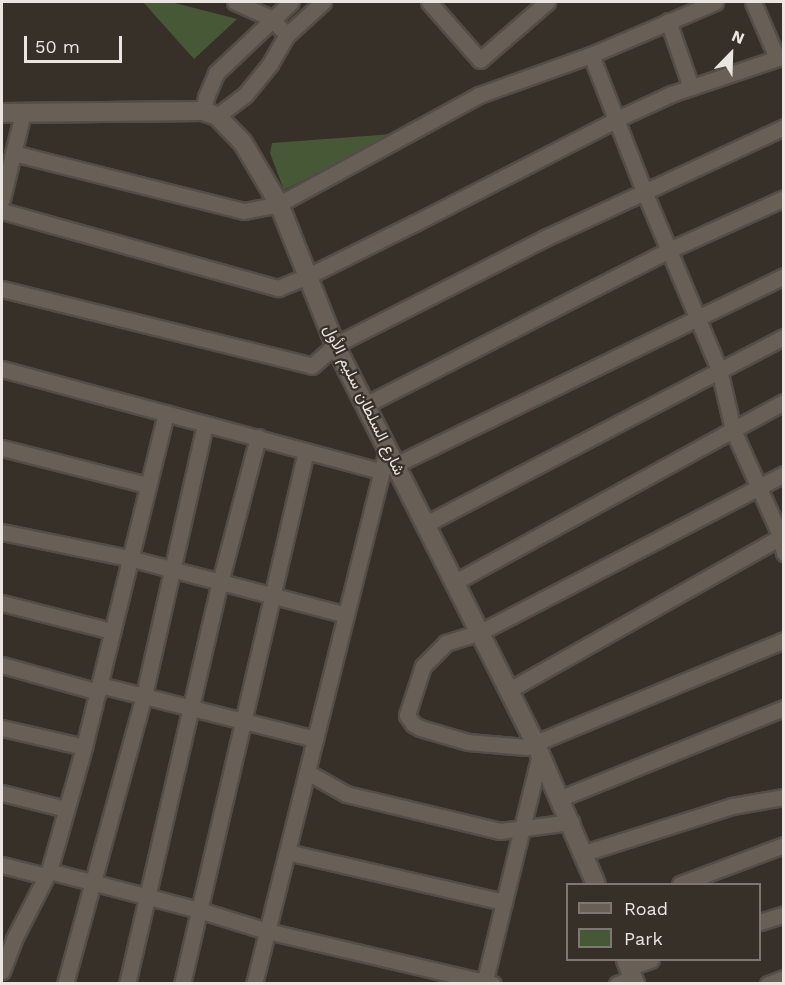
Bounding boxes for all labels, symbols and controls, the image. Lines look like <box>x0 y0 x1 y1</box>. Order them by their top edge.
scale bar <box>27 24 124 62</box>
north arrow <box>701 24 761 84</box>
text: N <box>729 26 747 48</box>
text: 50 m <box>35 36 80 57</box>
street label: شارع السلطان سليم الأول <box>319 322 409 478</box>
legend <box>566 883 761 961</box>
text: Road <box>624 898 668 919</box>
text: Park <box>624 928 663 949</box>

